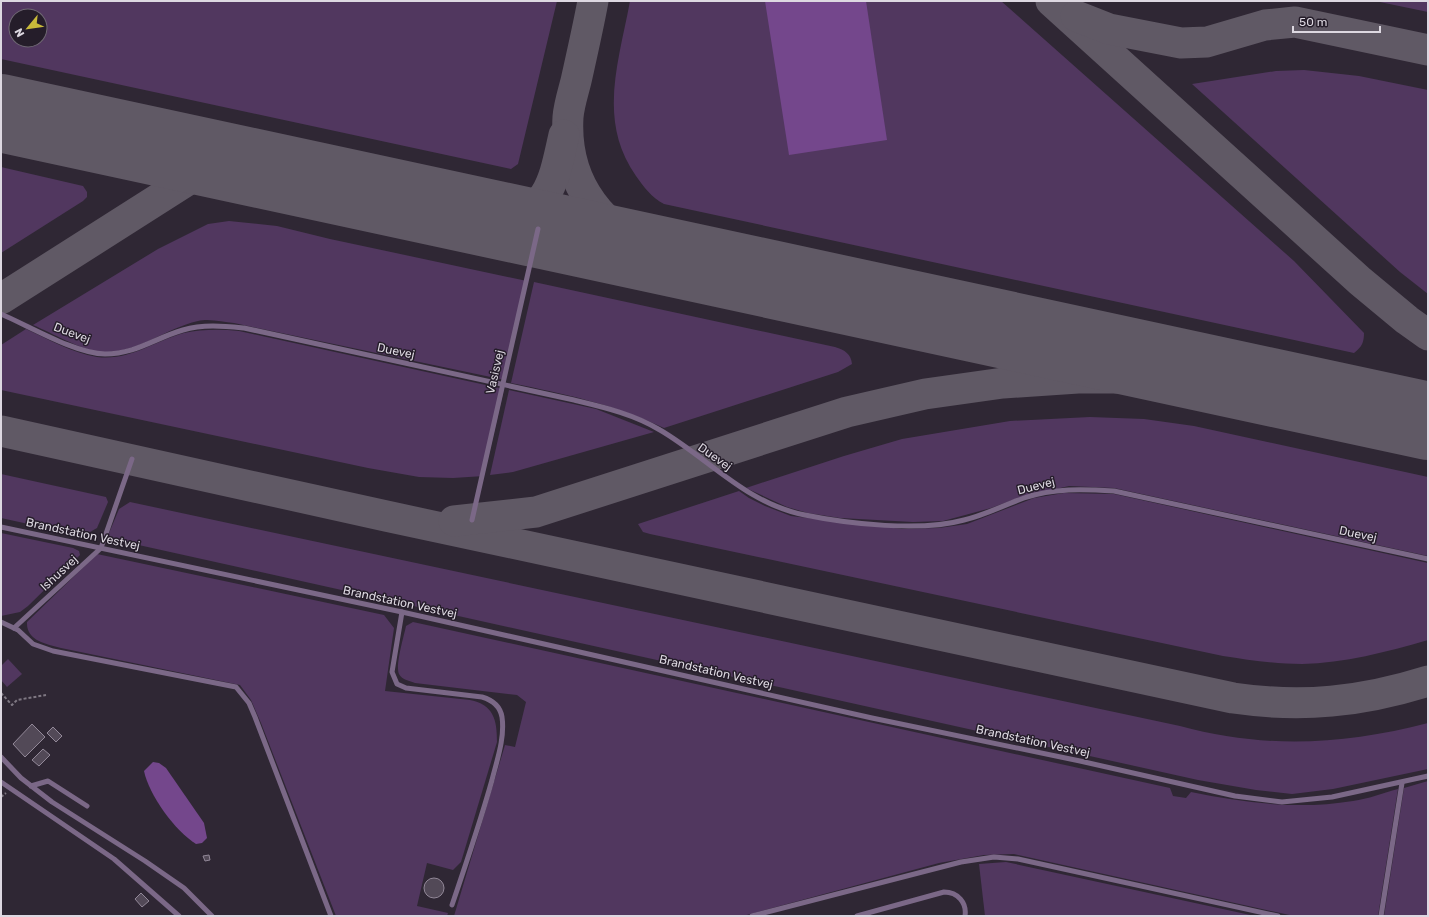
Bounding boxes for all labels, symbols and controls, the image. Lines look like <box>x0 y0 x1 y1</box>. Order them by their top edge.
north arrow <box>8 8 48 48</box>
scale bar <box>1293 8 1380 34</box>
text: 50 m <box>1299 15 1327 29</box>
text: N <box>12 26 27 39</box>
street label: Duevej <box>52 320 92 346</box>
street label: Duevej <box>376 340 416 362</box>
street label: Vasisvej <box>483 349 507 395</box>
street label: Duevej <box>695 440 735 474</box>
street label: Duevej <box>1016 475 1056 497</box>
street label: Brandstation Vestvej <box>25 515 141 553</box>
street label: Duevej <box>1338 523 1378 545</box>
street label: Ishusvej <box>37 552 81 594</box>
street label: Brandstation Vestvej <box>342 583 458 621</box>
street label: Brandstation Vestvej <box>658 652 774 692</box>
street label: Brandstation Vestvej <box>975 722 1091 760</box>

